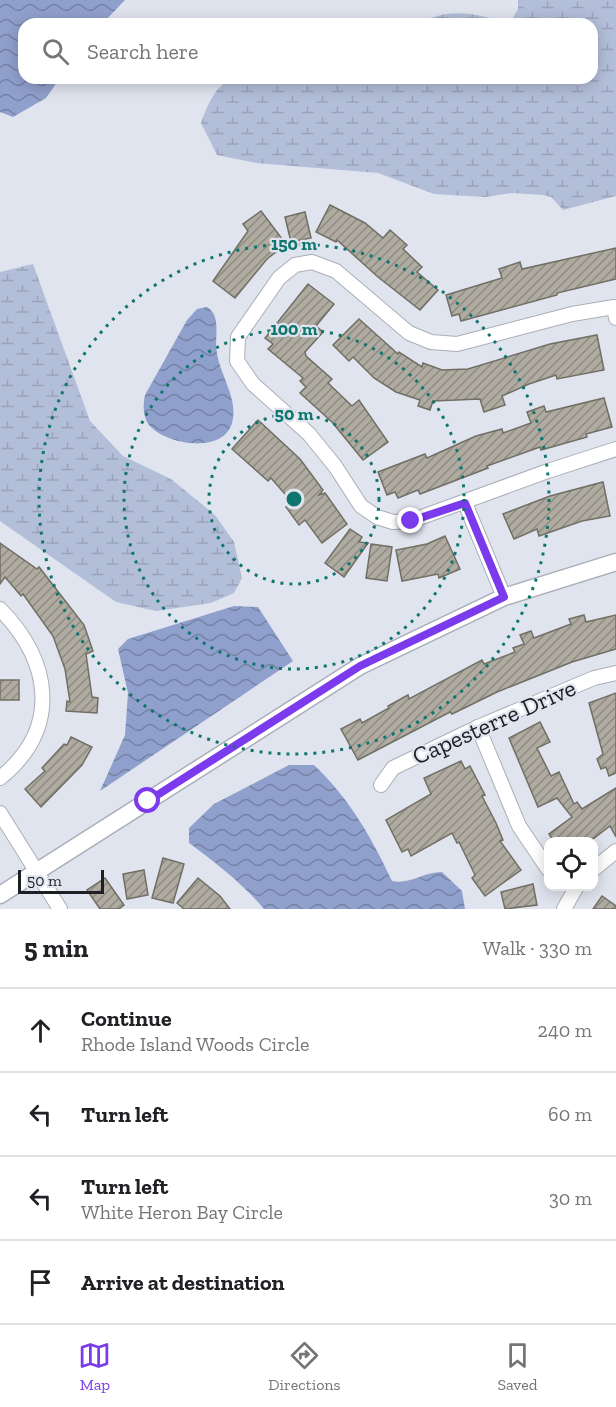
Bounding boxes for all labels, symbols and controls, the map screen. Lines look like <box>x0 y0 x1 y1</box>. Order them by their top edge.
search box <box>18 18 598 84</box>
icon: search <box>39 35 72 68</box>
text: Search here <box>87 38 198 65</box>
text: 150 m <box>271 233 317 255</box>
text: 100 m <box>270 318 318 340</box>
text: 50 m <box>275 403 314 425</box>
centre of rings <box>284 489 304 509</box>
route end <box>397 507 423 533</box>
street label: Capesterre Drive <box>408 673 580 771</box>
route start <box>134 787 160 813</box>
map controls <box>544 837 598 891</box>
button: locate <box>544 837 598 891</box>
scale bar <box>18 867 104 894</box>
text: 50 m <box>27 871 62 890</box>
text: 5 min <box>24 932 88 964</box>
text: Walk · 330 m <box>482 936 592 960</box>
text: Continue <box>81 1005 172 1032</box>
icon: ahead <box>24 1014 57 1047</box>
text: 240 m <box>538 1018 592 1042</box>
text: Rhode Island Woods Circle <box>81 1032 310 1056</box>
icon: left <box>24 1098 57 1131</box>
text: Turn left <box>81 1101 168 1128</box>
text: 60 m <box>548 1102 592 1126</box>
text: Turn left <box>81 1173 168 1200</box>
icon: left <box>24 1182 57 1215</box>
text: 30 m <box>549 1186 592 1210</box>
text: White Heron Bay Circle <box>81 1200 283 1224</box>
icon: arrive <box>24 1266 57 1299</box>
text: Arrive at destination <box>81 1269 284 1296</box>
tab: Map <box>78 1339 111 1394</box>
tab: Directions <box>268 1339 341 1394</box>
tab: Saved <box>497 1339 538 1394</box>

